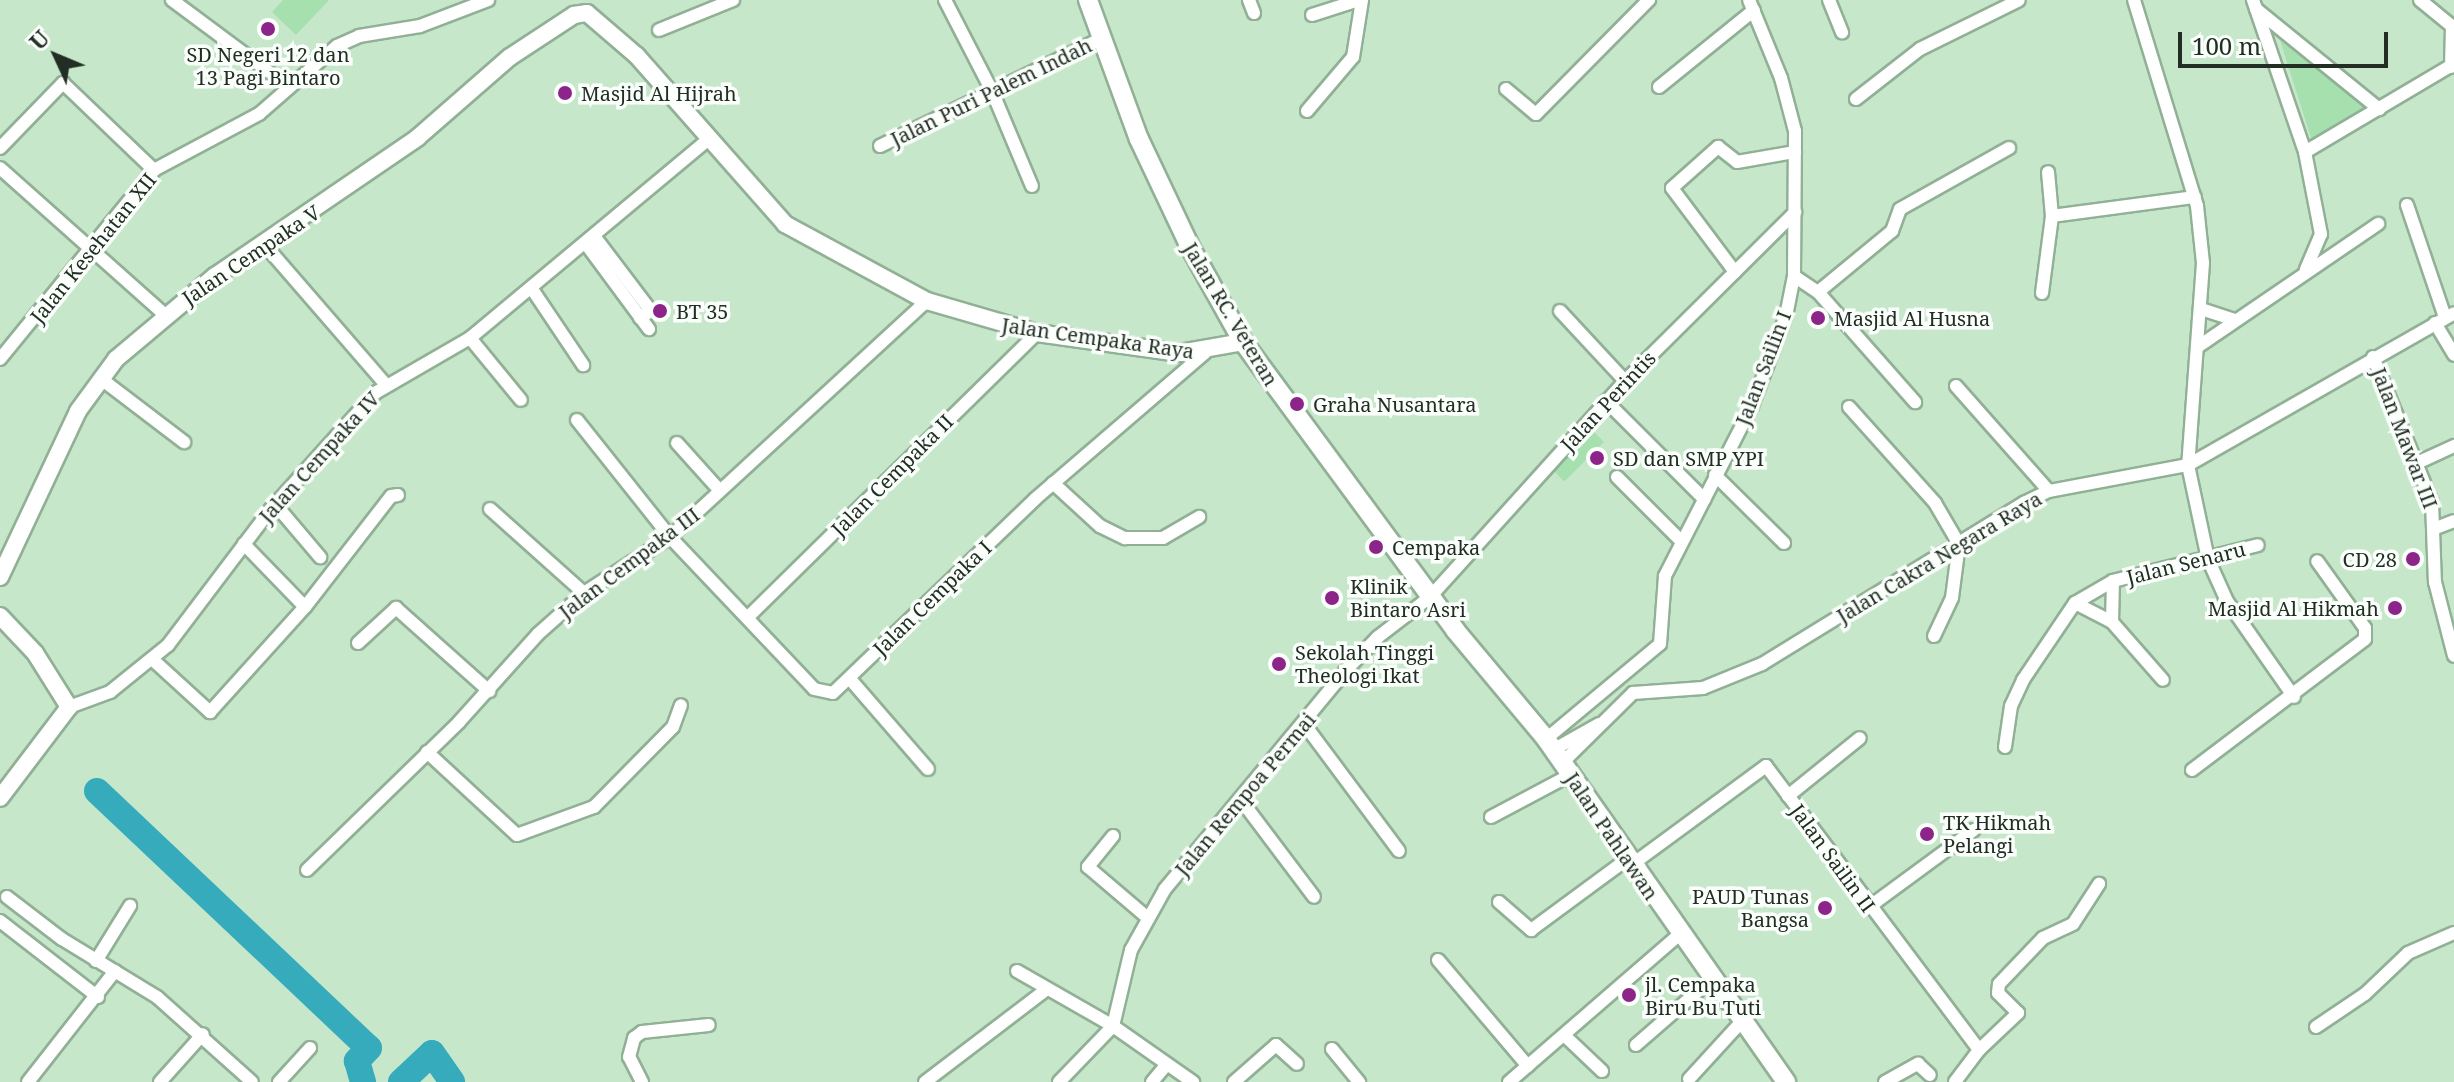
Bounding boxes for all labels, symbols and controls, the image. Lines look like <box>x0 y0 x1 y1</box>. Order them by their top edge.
north arrow <box>16 16 96 96</box>
scale bar <box>2182 16 2392 66</box>
marker: SD Negeri 12 dan 13 Pagi Bintaro <box>259 20 277 38</box>
text: U <box>22 23 55 56</box>
text: 100 m <box>2192 29 2261 62</box>
street label: Jalan Puri Palem Indah <box>887 33 1095 151</box>
place label: SD Negeri 12 dan 13 Pagi Bintaro <box>186 42 350 89</box>
place label: Masjid Al Hijrah <box>581 81 737 105</box>
marker: Masjid Al Hijrah <box>556 84 574 102</box>
street label: Jalan Kesehatan XII <box>25 168 161 328</box>
street label: Jalan Cempaka V <box>178 200 324 310</box>
street label: Jalan RC. Veteran <box>1179 238 1283 390</box>
place label: BT 35 <box>676 299 728 323</box>
marker: BT 35 <box>651 302 669 320</box>
place label: Masjid Al Husna <box>1834 306 1990 330</box>
street label: Jalan Sailin I <box>1730 307 1796 429</box>
marker: Masjid Al Husna <box>1809 309 1827 327</box>
street label: Jalan Cempaka Raya <box>1000 313 1196 363</box>
street label: Jalan Perintis <box>1556 346 1660 456</box>
street label: Jalan Mawar III <box>2367 364 2443 512</box>
street label: Jalan Cempaka IV <box>254 386 384 528</box>
place label: Graha Nusantara <box>1313 392 1476 416</box>
marker: Graha Nusantara <box>1288 395 1306 413</box>
street label: Jalan Cempaka II <box>826 409 958 541</box>
place label: SD dan SMP YPI <box>1613 446 1764 470</box>
marker: SD dan SMP YPI <box>1588 449 1606 467</box>
street label: Jalan Cakra Negara Raya <box>1832 486 2046 628</box>
street label: Jalan Cempaka III <box>554 502 704 624</box>
place label: Cempaka <box>1392 535 1480 559</box>
street label: Jalan Cempaka I <box>868 536 996 660</box>
street label: Jalan Senaru <box>2124 537 2248 589</box>
marker: Cempaka <box>1367 538 1385 556</box>
place label: CD 28 <box>2343 547 2397 571</box>
marker: CD 28 <box>2404 550 2422 568</box>
place label: Klinik Bintaro Asri <box>1350 574 1466 621</box>
marker: Klinik Bintaro Asri <box>1321 587 1343 609</box>
place label: Masjid Al Hikmah <box>2208 596 2379 620</box>
marker: Masjid Al Hikmah <box>2386 599 2404 617</box>
place label: Sekolah Tinggi Theologi Ikat <box>1295 640 1434 687</box>
marker: Sekolah Tinggi Theologi Ikat <box>1270 655 1288 673</box>
street label: Jalan Rempoa Permai <box>1170 707 1320 881</box>
street label: Jalan Pahlawan <box>1560 768 1664 904</box>
street label: Jalan Sailin II <box>1786 799 1880 917</box>
place label: TK Hikmah Pelangi <box>1943 810 2051 857</box>
marker: TK Hikmah Pelangi <box>1918 825 1936 843</box>
place label: PAUD Tunas Bangsa <box>1692 884 1809 931</box>
marker: PAUD Tunas Bangsa <box>1816 899 1834 917</box>
place label: jl. Cempaka Biru Bu Tuti <box>1645 972 1761 1019</box>
marker: jl. Cempaka Biru Bu Tuti <box>1620 986 1638 1004</box>

